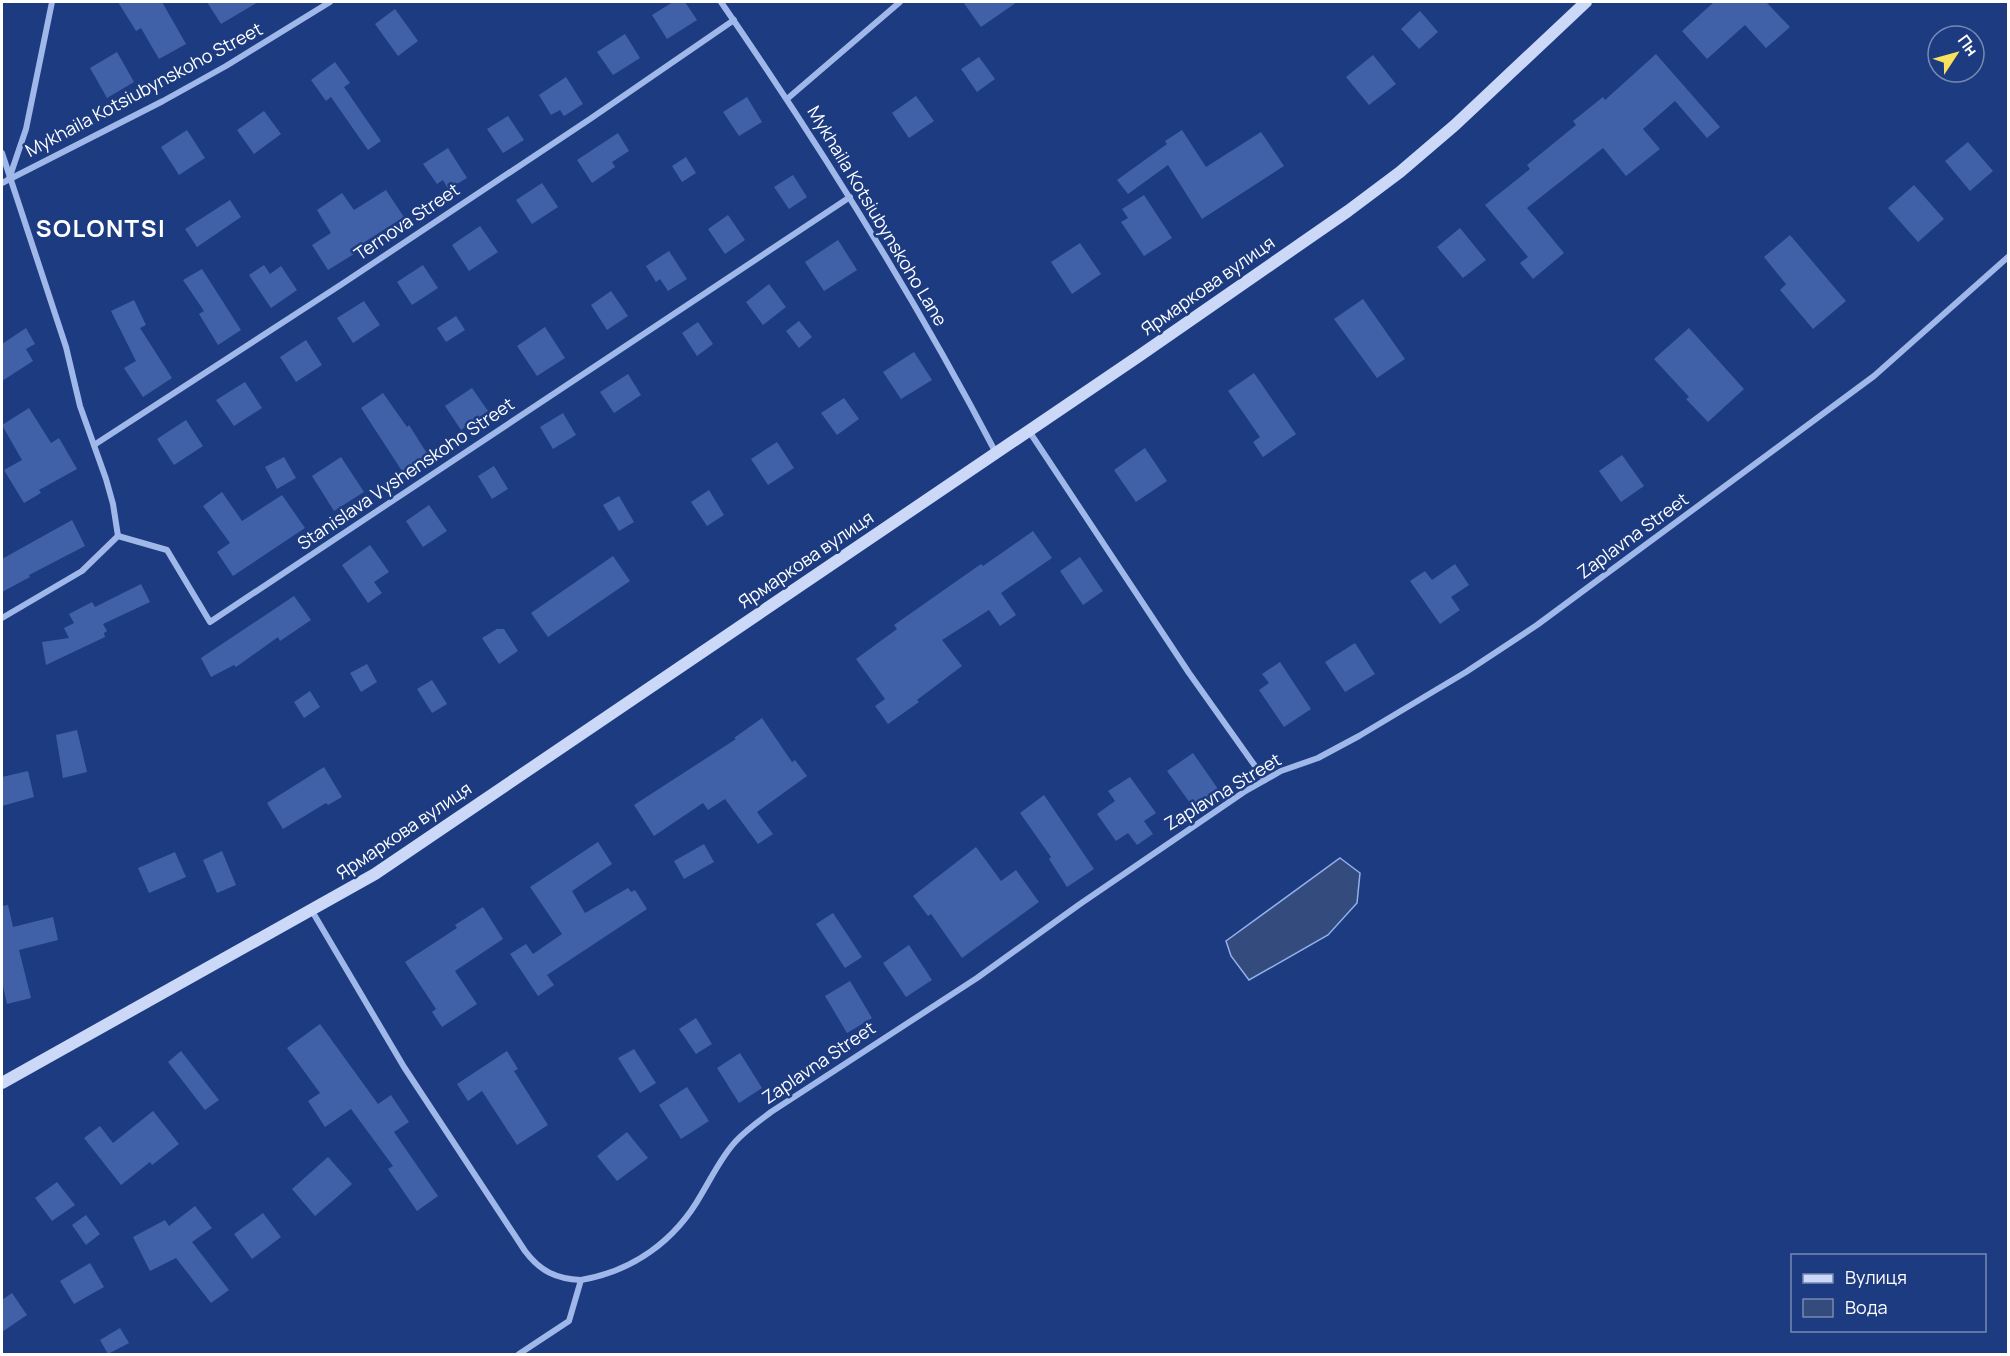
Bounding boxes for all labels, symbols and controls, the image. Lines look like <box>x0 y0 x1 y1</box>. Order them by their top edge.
street label: Mykhaila Kotsiubynskoho Street <box>21 16 266 162</box>
north arrow <box>1926 24 1986 84</box>
text: Пн <box>1953 30 1983 60</box>
street label: Mykhaila Kotsiubynskoho Lane <box>802 101 953 330</box>
street label: Ternova Street <box>349 177 464 265</box>
district label: SOLONTSI <box>36 211 166 244</box>
street label: Ярмаркова вулиця <box>1136 230 1279 340</box>
street label: Stanislava Vyshenskoho Street <box>292 391 519 555</box>
street label: Zaplavna Street <box>1572 487 1693 584</box>
street label: Ярмаркова вулиця <box>733 505 878 613</box>
street label: Zaplavna Street <box>1160 747 1285 835</box>
street label: Ярмаркова вулиця <box>331 776 476 884</box>
street label: Zaplavna Street <box>757 1015 880 1109</box>
legend <box>1791 1254 1986 1332</box>
text: Вулиця <box>1845 1265 1907 1289</box>
text: Вода <box>1845 1295 1887 1319</box>

